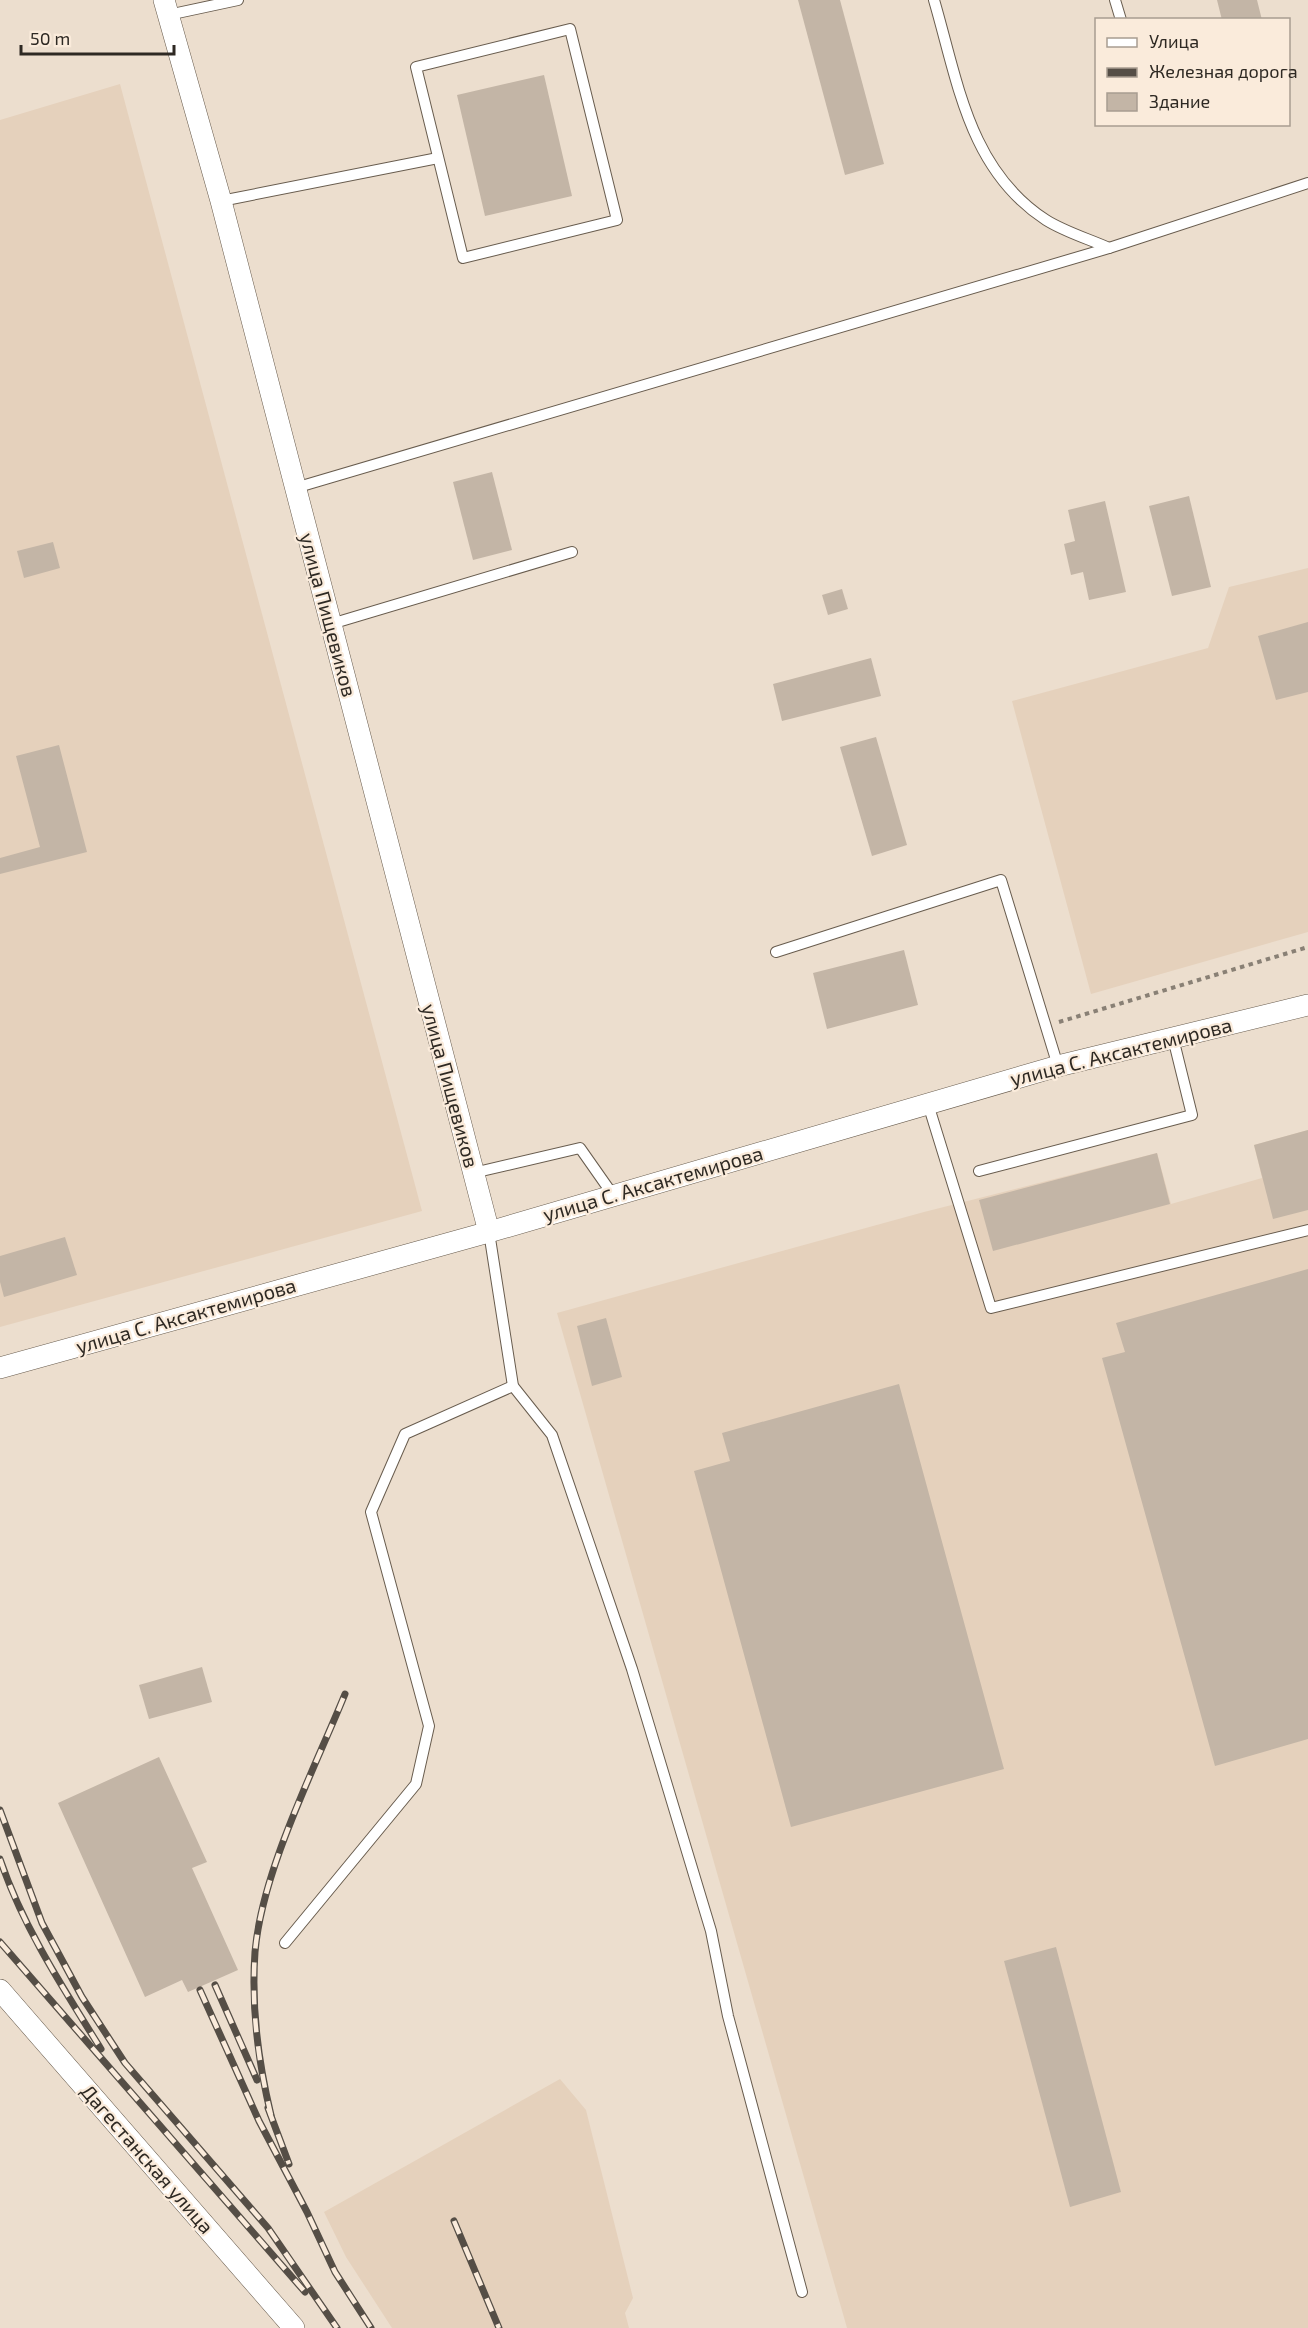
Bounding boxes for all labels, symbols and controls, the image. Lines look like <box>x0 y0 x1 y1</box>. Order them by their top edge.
scale bar <box>21 18 174 56</box>
legend <box>1095 18 1290 126</box>
text: 50 m <box>30 27 70 49</box>
text: Улица <box>1149 30 1199 52</box>
text: Железная дорога <box>1149 60 1298 82</box>
text: Здание <box>1149 90 1210 112</box>
street label: улица Пищевиков <box>295 530 362 700</box>
street label: улица Пищевиков <box>417 1001 484 1171</box>
street label: улица С. Аксактемирова <box>1007 1012 1234 1091</box>
street label: улица С. Аксактемирова <box>540 1140 766 1227</box>
street label: улица С. Аксактемирова <box>73 1272 299 1359</box>
street label: Дагестанская улица <box>76 2079 219 2239</box>

